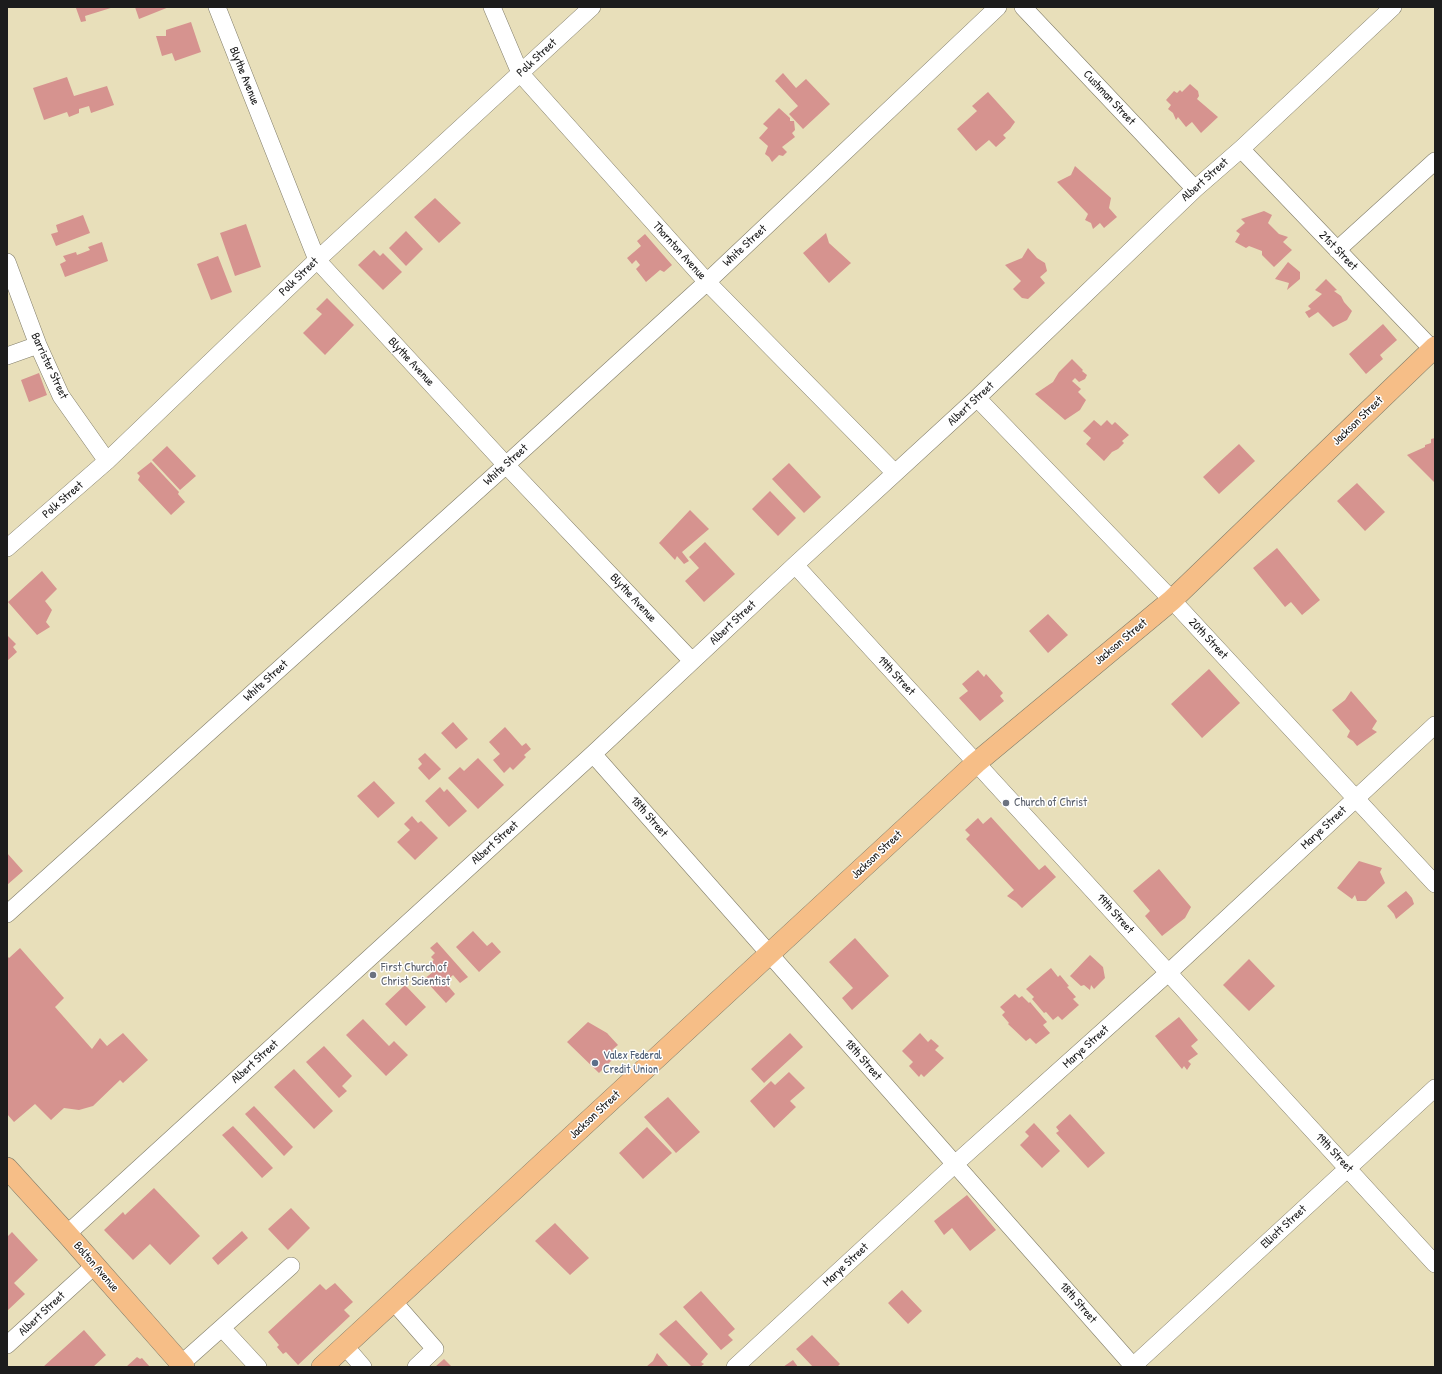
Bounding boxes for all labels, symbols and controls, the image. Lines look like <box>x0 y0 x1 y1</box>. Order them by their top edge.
street label: Polk Street <box>514 36 560 80</box>
street label: Blythe Avenue <box>226 45 262 107</box>
street label: Cushman Street <box>1080 67 1138 129</box>
street label: Albert Street <box>1179 155 1231 205</box>
street label: Thornton Avenue <box>649 219 709 283</box>
street label: White Street <box>720 222 770 270</box>
street label: 21st Street <box>1316 228 1360 274</box>
street label: Polk Street <box>276 255 322 299</box>
street label: Barrister Street <box>27 331 71 401</box>
street label: Blythe Avenue <box>385 335 437 389</box>
street label: Albert Street <box>945 379 997 429</box>
street label: Jackson Street <box>1330 393 1386 449</box>
street label: White Street <box>481 441 531 489</box>
street label: Polk Street <box>40 478 86 522</box>
street label: Blythe Avenue <box>607 571 659 625</box>
street label: Albert Street <box>707 598 759 648</box>
street label: 20th Street <box>1185 615 1231 663</box>
street label: Jackson Street <box>1092 616 1150 668</box>
street label: 19th Street <box>874 653 918 699</box>
street label: White Street <box>241 657 291 705</box>
street label: 18th Street <box>627 794 671 840</box>
place label: Church of Christ <box>1014 796 1087 810</box>
marker: Church of Christ <box>1001 798 1011 808</box>
street label: Marye Street <box>1298 803 1350 853</box>
street label: Albert Street <box>469 818 521 868</box>
street label: Jackson Street <box>849 828 905 882</box>
street label: 19th Street <box>1093 891 1137 937</box>
place label: First Church of Christ Scientist <box>381 961 450 989</box>
marker: First Church of Christ Scientist <box>368 970 378 980</box>
street label: Marye Street <box>1060 1023 1112 1071</box>
street label: Albert Street <box>229 1037 281 1087</box>
street label: 18th Street <box>841 1037 885 1083</box>
place label: Valex Federal Credit Union <box>603 1049 662 1077</box>
marker: Valex Federal Credit Union <box>590 1058 600 1068</box>
street label: Jackson Street <box>567 1088 623 1142</box>
street label: 19th Street <box>1312 1130 1356 1176</box>
street label: Elliott Street <box>1258 1202 1310 1252</box>
street label: Bolton Avenue <box>70 1239 122 1295</box>
street label: Marye Street <box>820 1240 872 1290</box>
street label: 18th Street <box>1056 1280 1100 1326</box>
street label: Albert Street <box>16 1289 68 1339</box>

